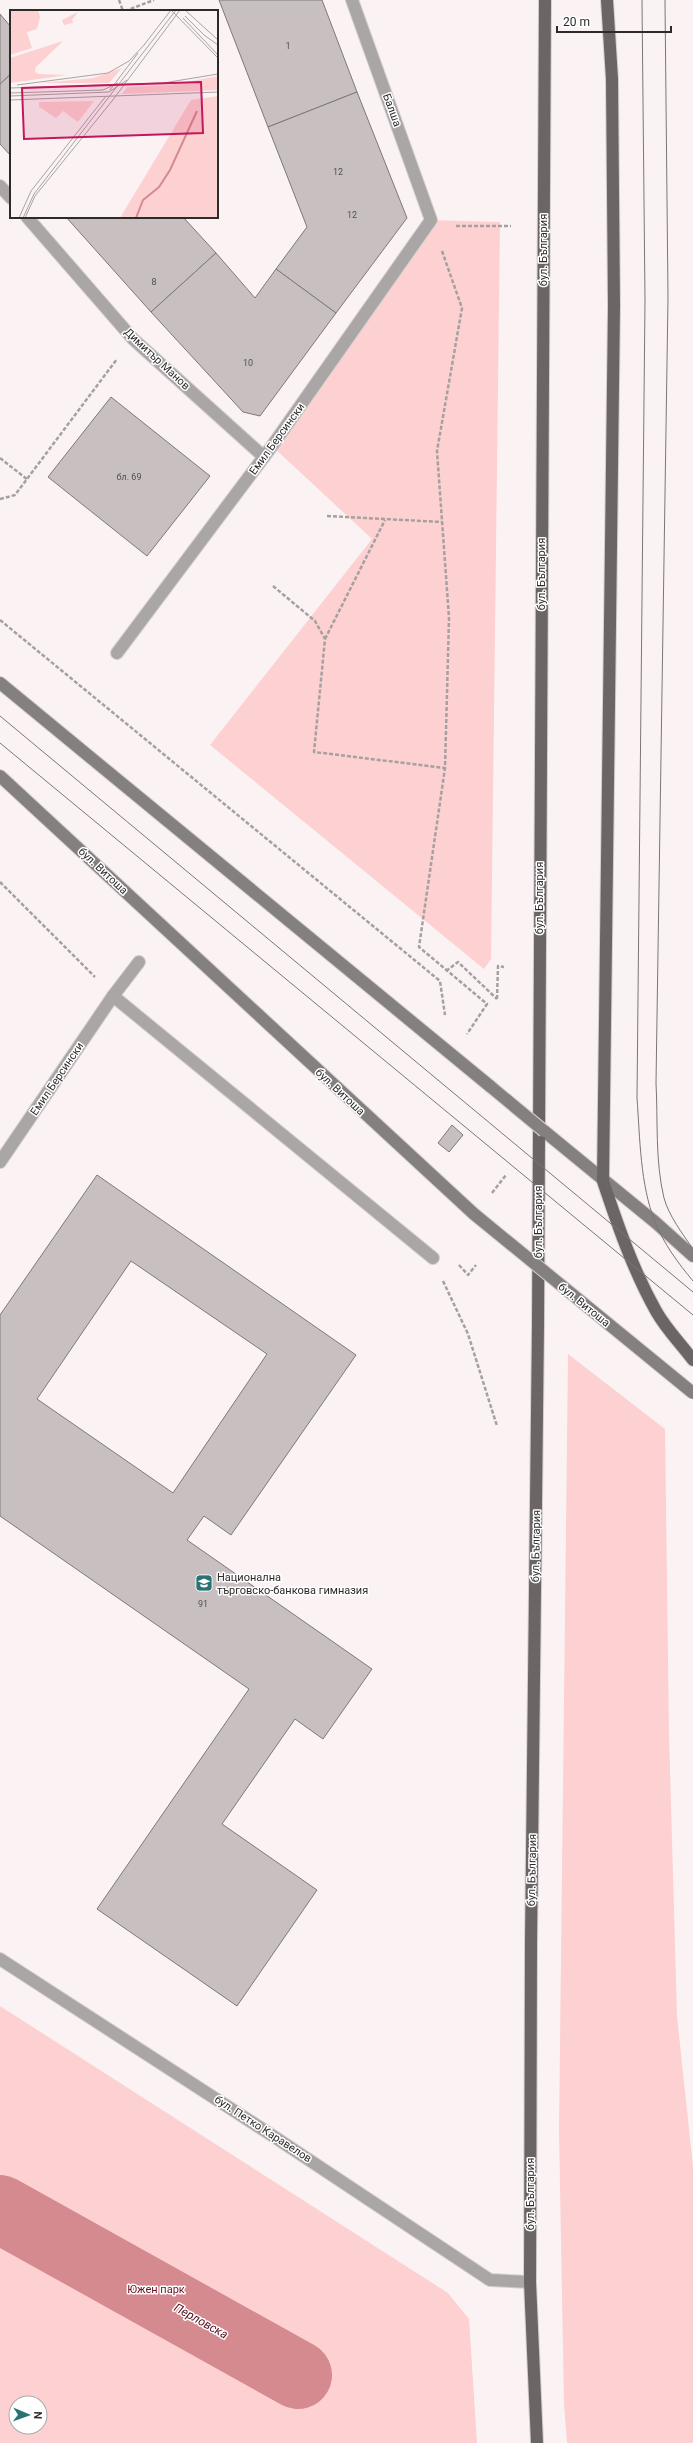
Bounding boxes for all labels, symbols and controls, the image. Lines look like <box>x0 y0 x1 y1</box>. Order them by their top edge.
scale bar <box>557 8 671 34</box>
inset map <box>10 10 218 218</box>
text: 20 m <box>563 15 590 29</box>
house number: 1 <box>285 41 291 51</box>
street label: Балша <box>380 92 404 128</box>
house number: 12 <box>333 167 343 177</box>
house number: 12 <box>347 210 357 220</box>
street label: бул. България <box>537 214 550 286</box>
house number: 8 <box>151 277 157 287</box>
street label: Димитър Манов <box>122 325 192 393</box>
house number: 10 <box>243 358 253 368</box>
street label: Емил Берсински <box>247 401 307 477</box>
house number: бл. 69 <box>117 472 141 482</box>
street label: бул. България <box>535 538 548 610</box>
street label: бул. Витоша <box>76 845 130 897</box>
street label: бул. България <box>533 862 546 934</box>
street label: Емил Берсински <box>28 1040 86 1118</box>
street label: бул. Витоша <box>313 1066 367 1118</box>
street label: бул. България <box>532 1186 545 1258</box>
street label: бул. Витоша <box>556 1280 612 1330</box>
street label: бул. България <box>529 1510 543 1582</box>
place label: Национална търговско-банкова гимназия <box>217 1571 368 1597</box>
school or university icon: Национална търговско-банкова гимназия <box>194 1573 214 1593</box>
house number: 91 <box>198 1599 208 1609</box>
street label: бул. България <box>525 1834 539 1906</box>
street label: бул. Петко Каравелов <box>212 2093 314 2165</box>
street label: бул. България <box>524 2158 537 2230</box>
park label: Южен парк <box>127 2283 185 2296</box>
water label: Перловска <box>172 2300 230 2342</box>
north arrow <box>8 2395 48 2435</box>
text: N <box>31 2411 44 2420</box>

